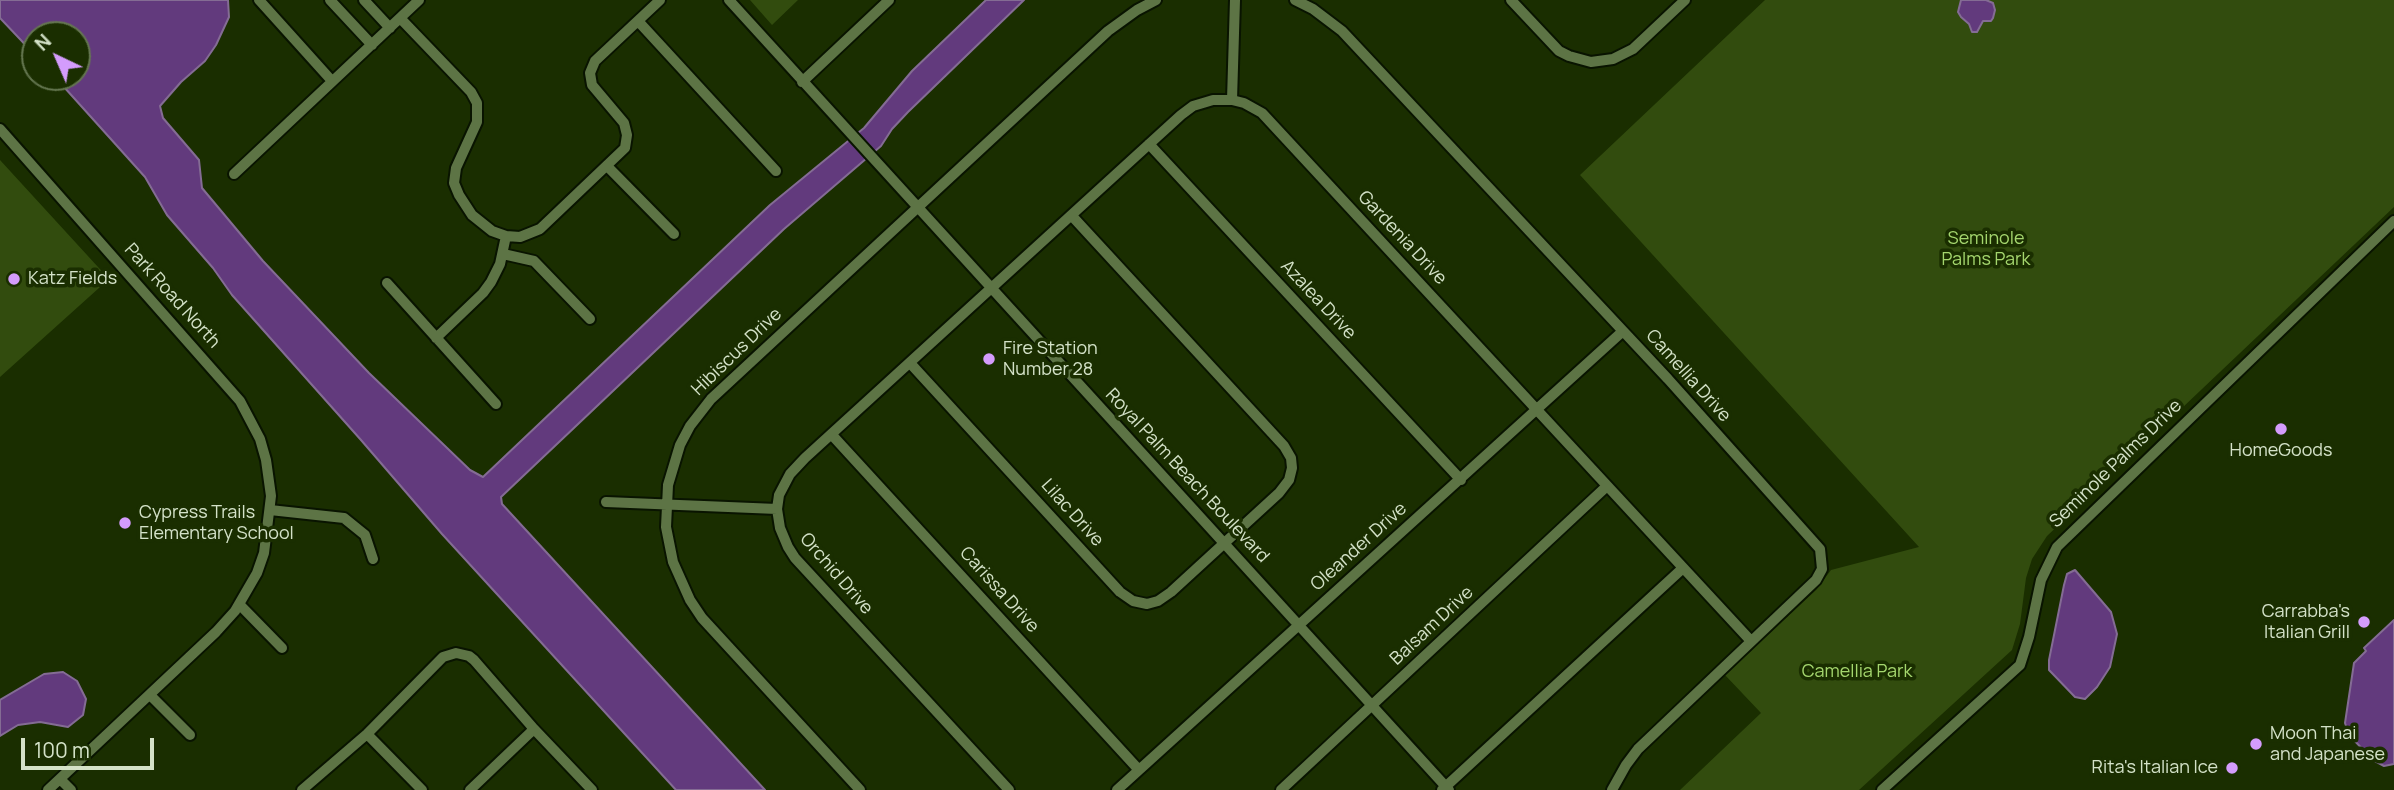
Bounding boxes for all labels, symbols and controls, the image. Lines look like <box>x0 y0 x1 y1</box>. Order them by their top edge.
north arrow <box>21 21 91 91</box>
text: N <box>29 28 57 56</box>
street label: Gardenia Drive <box>1353 187 1451 289</box>
park label: Seminole Palms Park <box>1942 228 2030 270</box>
street label: Park Road North <box>119 239 225 353</box>
street label: Azalea Drive <box>1276 256 1360 344</box>
place label: Katz Fields <box>28 268 117 290</box>
marker: Katz Fields <box>6 271 22 287</box>
street label: Hibiscus Drive <box>688 304 786 400</box>
street label: Camellia Drive <box>1641 325 1735 427</box>
place label: Fire Station Number 28 <box>1003 338 1098 380</box>
marker: Fire Station Number 28 <box>981 351 997 367</box>
street label: Royal Palm Beach Boulevard <box>1101 385 1273 567</box>
street label: Seminole Palms Drive <box>2045 395 2187 533</box>
marker: HomeGoods <box>2273 421 2289 437</box>
place label: HomeGoods <box>2230 440 2332 462</box>
street label: Lilac Drive <box>1036 475 1108 551</box>
street label: Oleander Drive <box>1307 498 1411 596</box>
place label: Cypress Trails Elementary School <box>139 502 294 544</box>
marker: Cypress Trails Elementary School <box>117 515 133 531</box>
street label: Orchid Drive <box>795 529 877 619</box>
street label: Carissa Drive <box>955 543 1043 637</box>
street label: Balsam Drive <box>1386 582 1478 670</box>
place label: Carrabba's Italian Grill <box>2262 601 2350 644</box>
marker: Carrabba's Italian Grill <box>2356 614 2372 630</box>
park label: Camellia Park <box>1802 661 1912 683</box>
place label: Moon Thai and Japanese <box>2270 723 2385 766</box>
scale bar <box>24 724 158 768</box>
text: 100 m <box>34 736 90 764</box>
marker: Moon Thai and Japanese <box>2248 736 2264 752</box>
place label: Rita's Italian Ice <box>2092 757 2218 779</box>
marker: Rita's Italian Ice <box>2224 760 2240 776</box>

